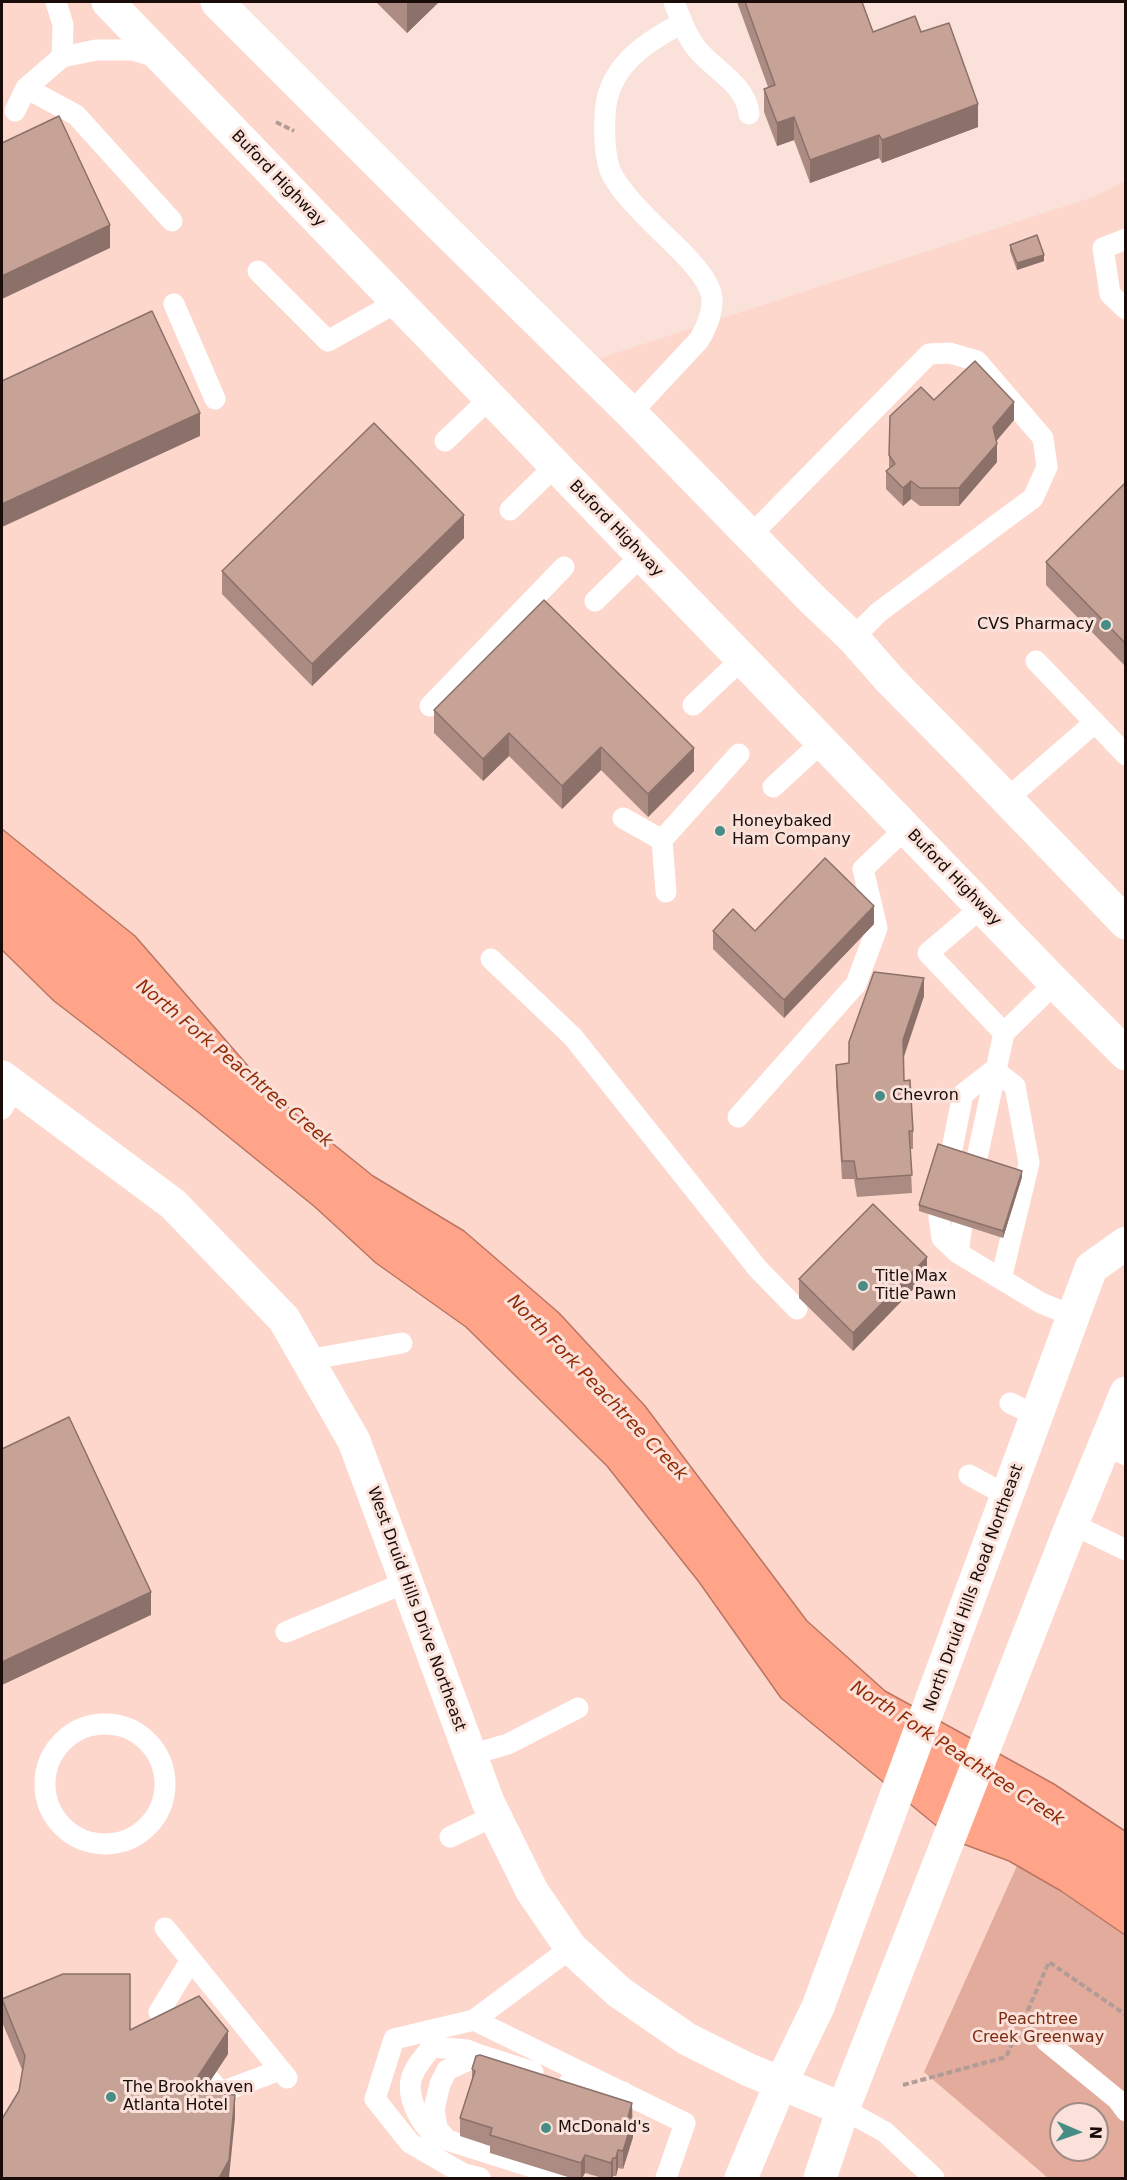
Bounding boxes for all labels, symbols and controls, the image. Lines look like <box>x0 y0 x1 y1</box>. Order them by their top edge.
street label: Buford Highway <box>227 127 329 231</box>
street label: Buford Highway <box>565 477 667 581</box>
place label: CVS Pharmacy <box>977 615 1094 635</box>
marker: CVS Pharmacy <box>1099 618 1113 632</box>
place label: Honeybaked Ham Company <box>732 812 851 850</box>
marker: Honeybaked Ham Company <box>713 824 727 838</box>
street label: Buford Highway <box>903 826 1005 930</box>
water label: North Fork Peachtree Creek <box>131 975 337 1153</box>
place label: Chevron <box>892 1086 959 1106</box>
marker: Chevron <box>873 1089 887 1103</box>
place label: Title Max Title Pawn <box>875 1267 956 1305</box>
marker: Title Max Title Pawn <box>856 1279 870 1293</box>
water label: North Fork Peachtree Creek <box>502 1291 692 1485</box>
street label: North Druid Hills Road Northeast <box>920 1462 1028 1714</box>
street label: West Druid Hills Drive Northeast <box>363 1484 469 1734</box>
water label: North Fork Peachtree Creek <box>846 1677 1068 1831</box>
park label: Peachtree Creek Greenway <box>972 2010 1104 2048</box>
place label: The Brookhaven Atlanta Hotel <box>123 2078 253 2116</box>
marker: The Brookhaven Atlanta Hotel <box>104 2090 118 2104</box>
north arrow <box>1049 2102 1109 2162</box>
place label: McDonald's <box>558 2118 650 2138</box>
marker: McDonald's <box>539 2121 553 2135</box>
text: N <box>1086 2126 1105 2140</box>

